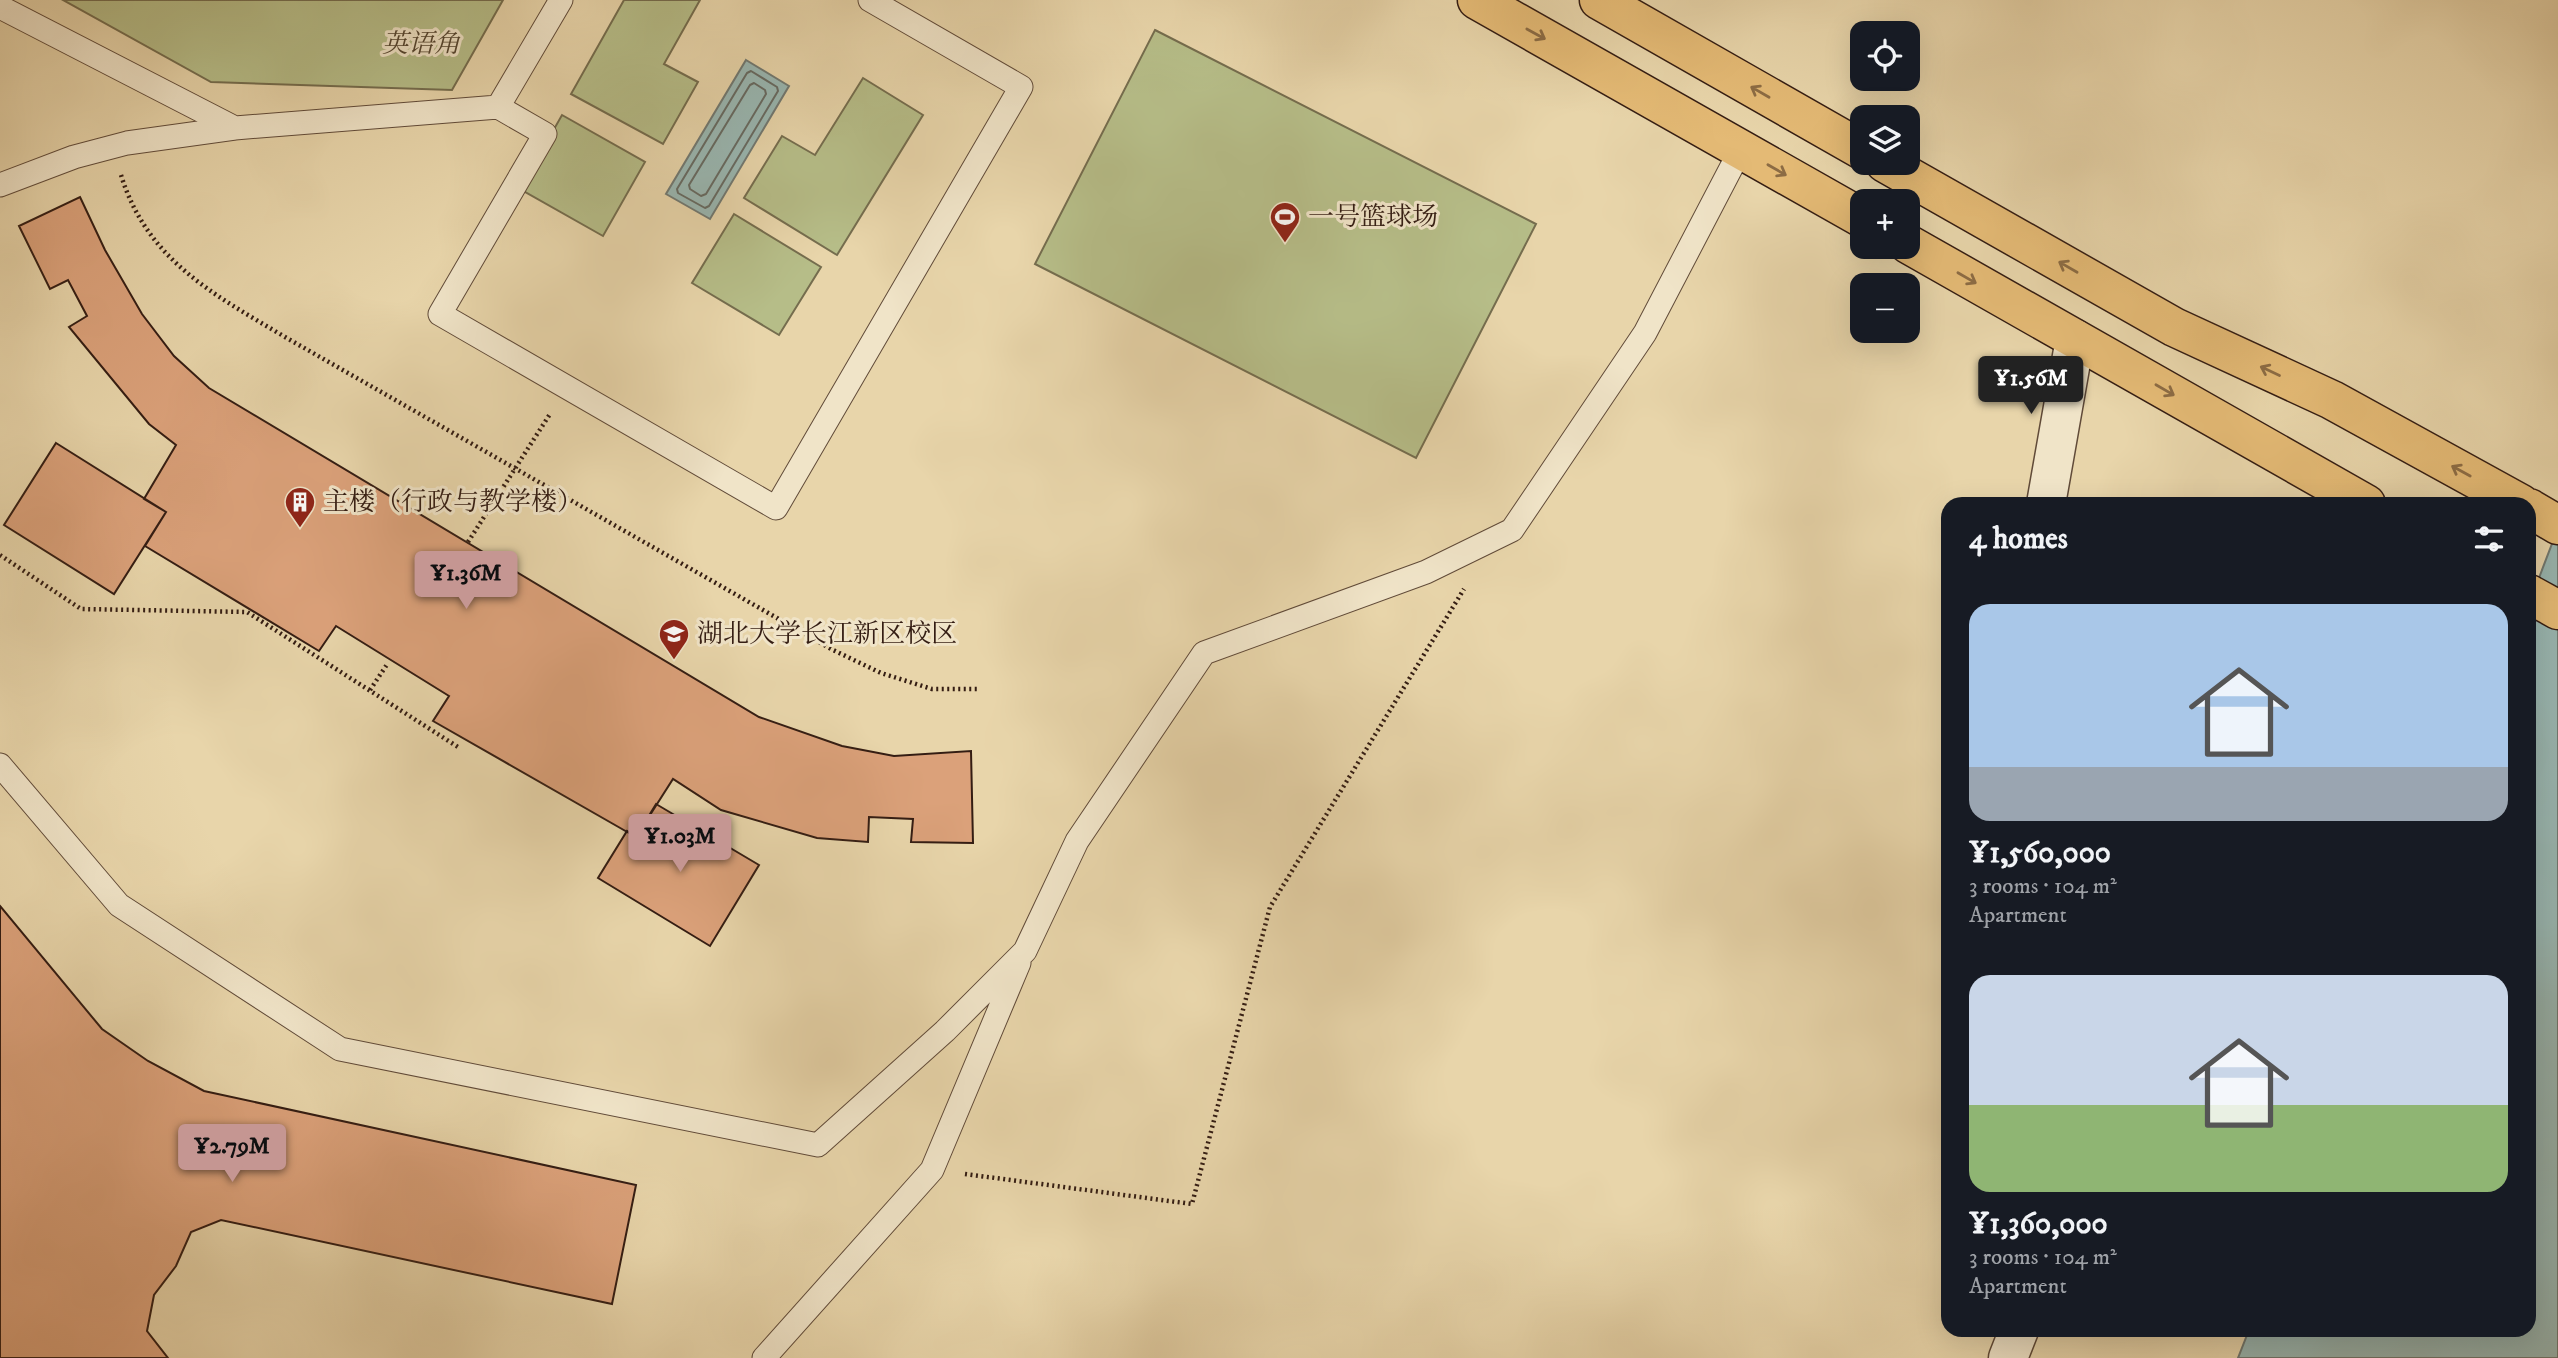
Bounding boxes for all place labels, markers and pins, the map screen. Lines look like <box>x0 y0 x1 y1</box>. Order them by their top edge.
sports icon: 一号篮球场 <box>1268 200 1302 244</box>
place label: 一号篮球场 <box>1308 201 1438 234</box>
pin: ¥1.56M <box>1974 356 2088 416</box>
building icon: 主楼（行政与教学楼） <box>283 485 317 529</box>
place label: 主楼（行政与教学楼） <box>323 486 583 519</box>
pin: ¥1.36M <box>409 552 523 611</box>
school or university icon: 湖北大学长江新区校区 <box>657 617 691 661</box>
place label: 湖北大学长江新区校区 <box>697 618 957 651</box>
pin: ¥1.03M <box>623 814 737 874</box>
pin: ¥2.79M <box>175 1124 289 1184</box>

